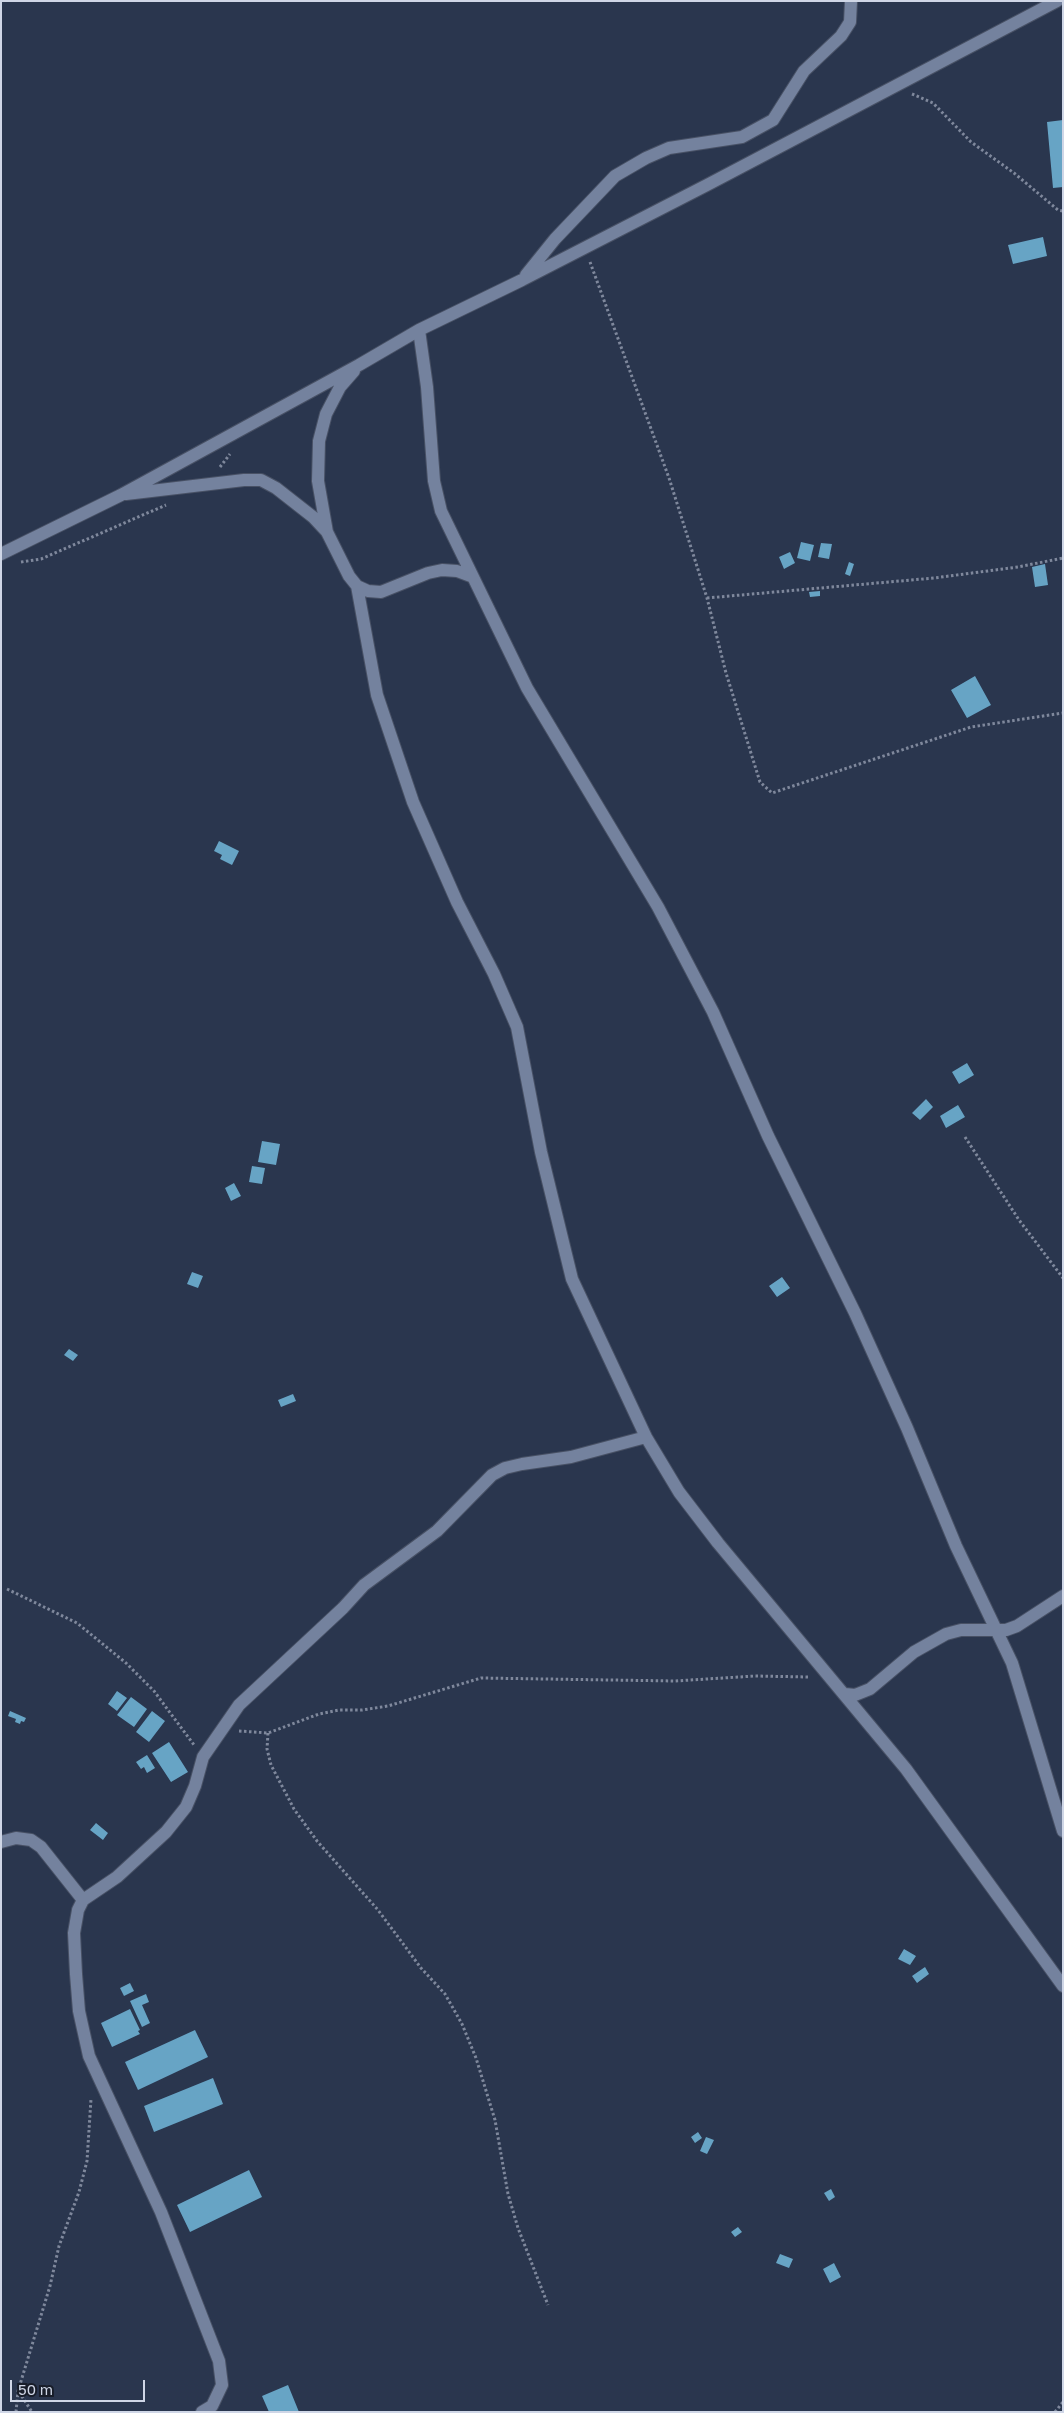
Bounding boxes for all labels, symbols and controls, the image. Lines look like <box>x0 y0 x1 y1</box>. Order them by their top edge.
scale bar <box>12 2370 148 2402</box>
text: 50 m <box>18 2380 53 2398</box>

